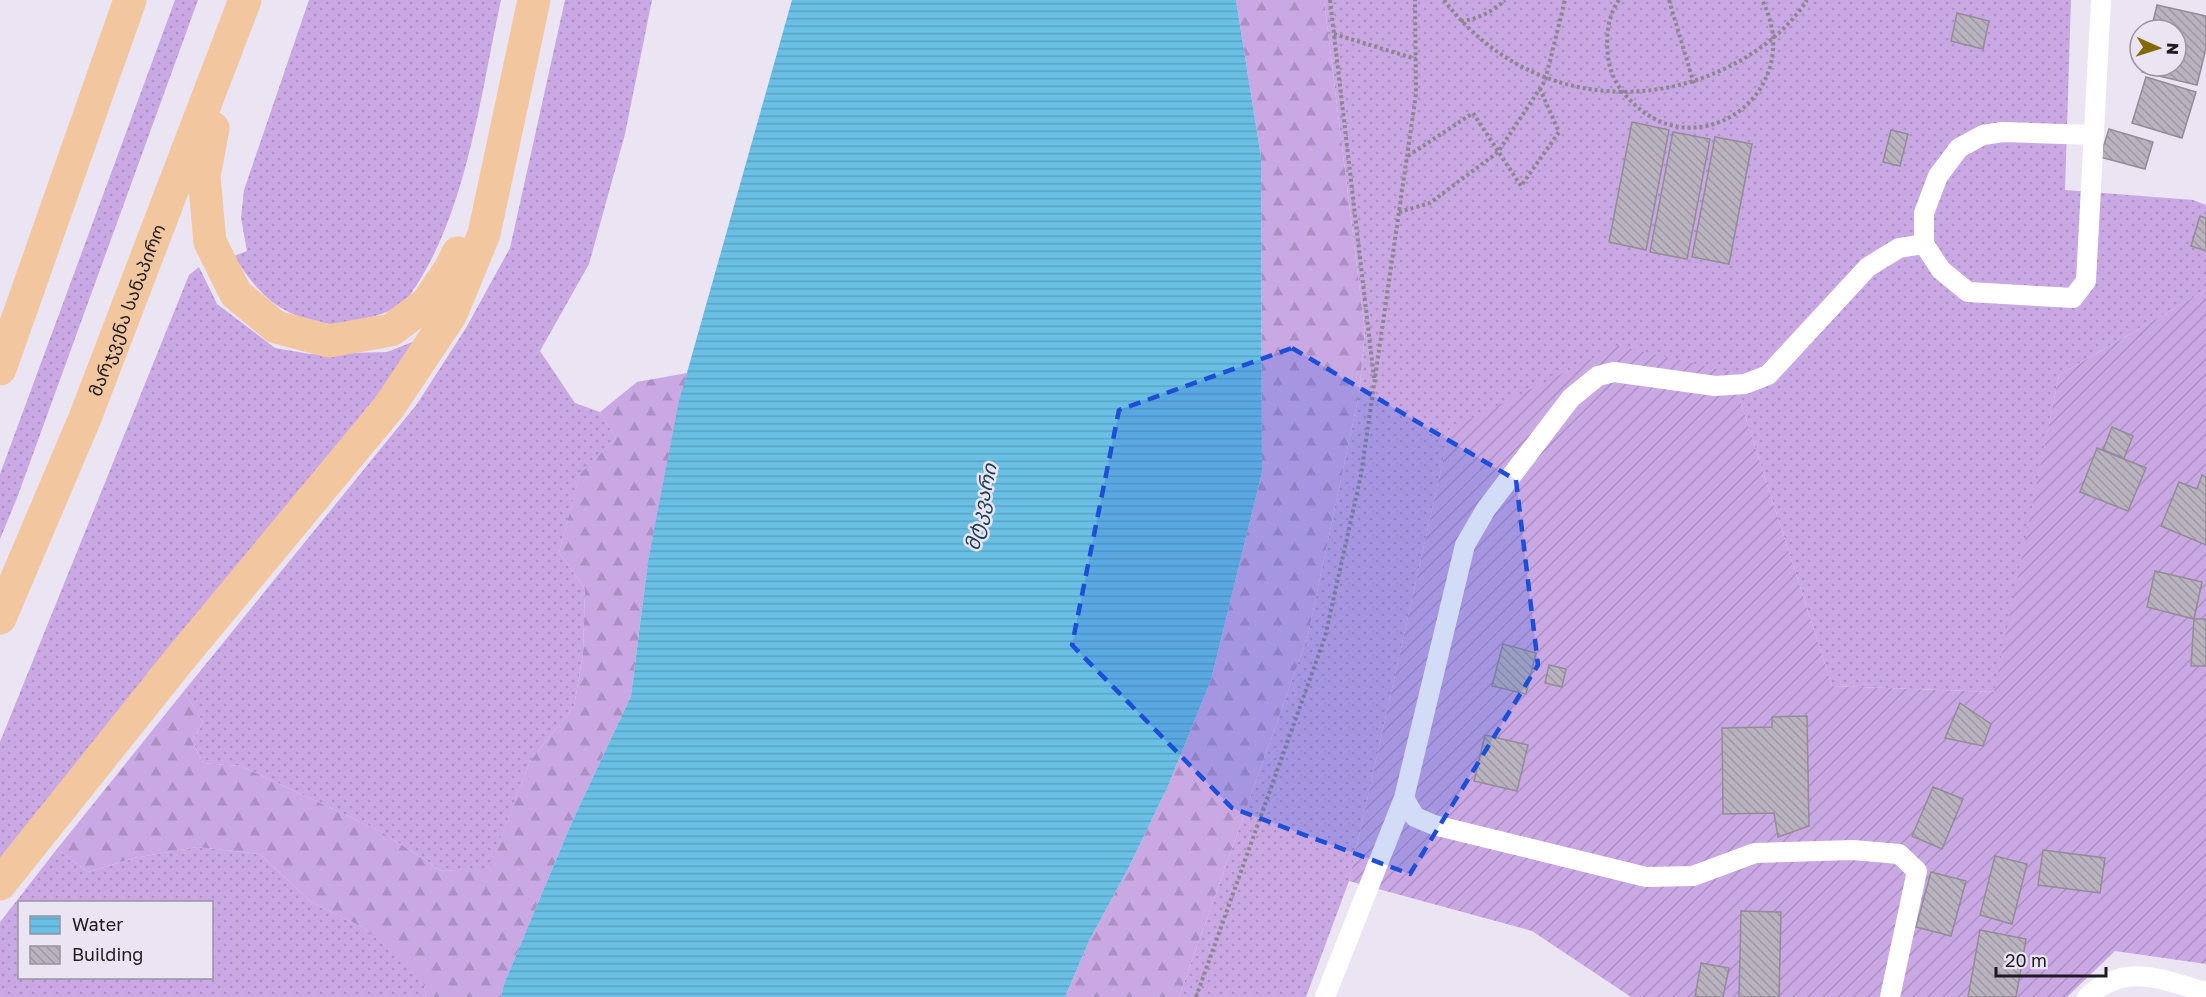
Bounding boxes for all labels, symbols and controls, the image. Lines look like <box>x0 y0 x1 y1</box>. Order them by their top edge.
north arrow <box>2128 18 2188 78</box>
text: N <box>2163 42 2183 55</box>
street label: მარჯვენა სანაპირო <box>83 221 169 399</box>
water label: მტკვარი <box>959 460 1002 553</box>
legend <box>18 901 213 979</box>
text: Water <box>72 913 123 935</box>
scale bar <box>1996 940 2106 978</box>
text: Building <box>72 943 143 965</box>
text: 20 m <box>2005 949 2047 971</box>

